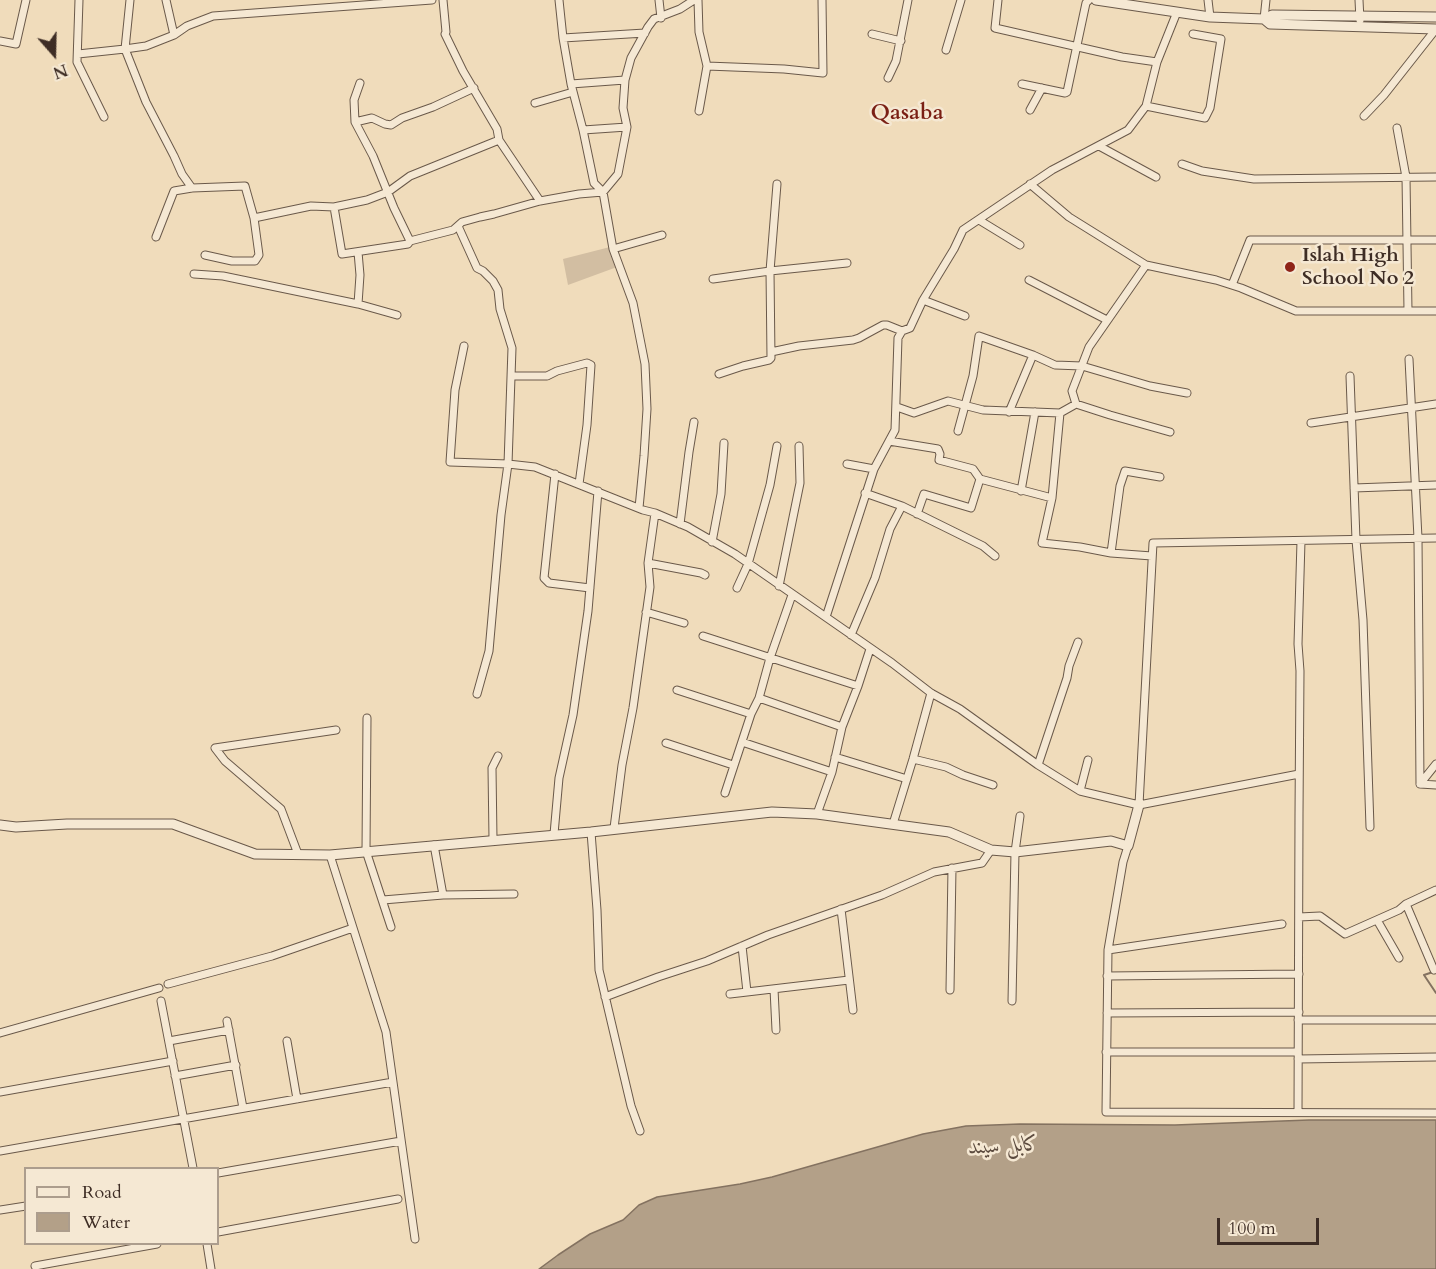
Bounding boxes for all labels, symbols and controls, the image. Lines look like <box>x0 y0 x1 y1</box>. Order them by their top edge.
north arrow <box>24 24 84 84</box>
text: N <box>50 58 70 84</box>
district label: Qasaba <box>870 101 944 127</box>
place label: Islah High School No 2 <box>1302 244 1414 291</box>
marker: Islah High School No 2 <box>1283 260 1297 274</box>
water label: کابل سيند <box>968 1133 1040 1161</box>
legend <box>24 1167 219 1245</box>
text: Road <box>82 1180 122 1205</box>
scale bar <box>1220 1206 1322 1244</box>
text: Water <box>82 1210 130 1235</box>
text: 100 m <box>1228 1216 1276 1241</box>

